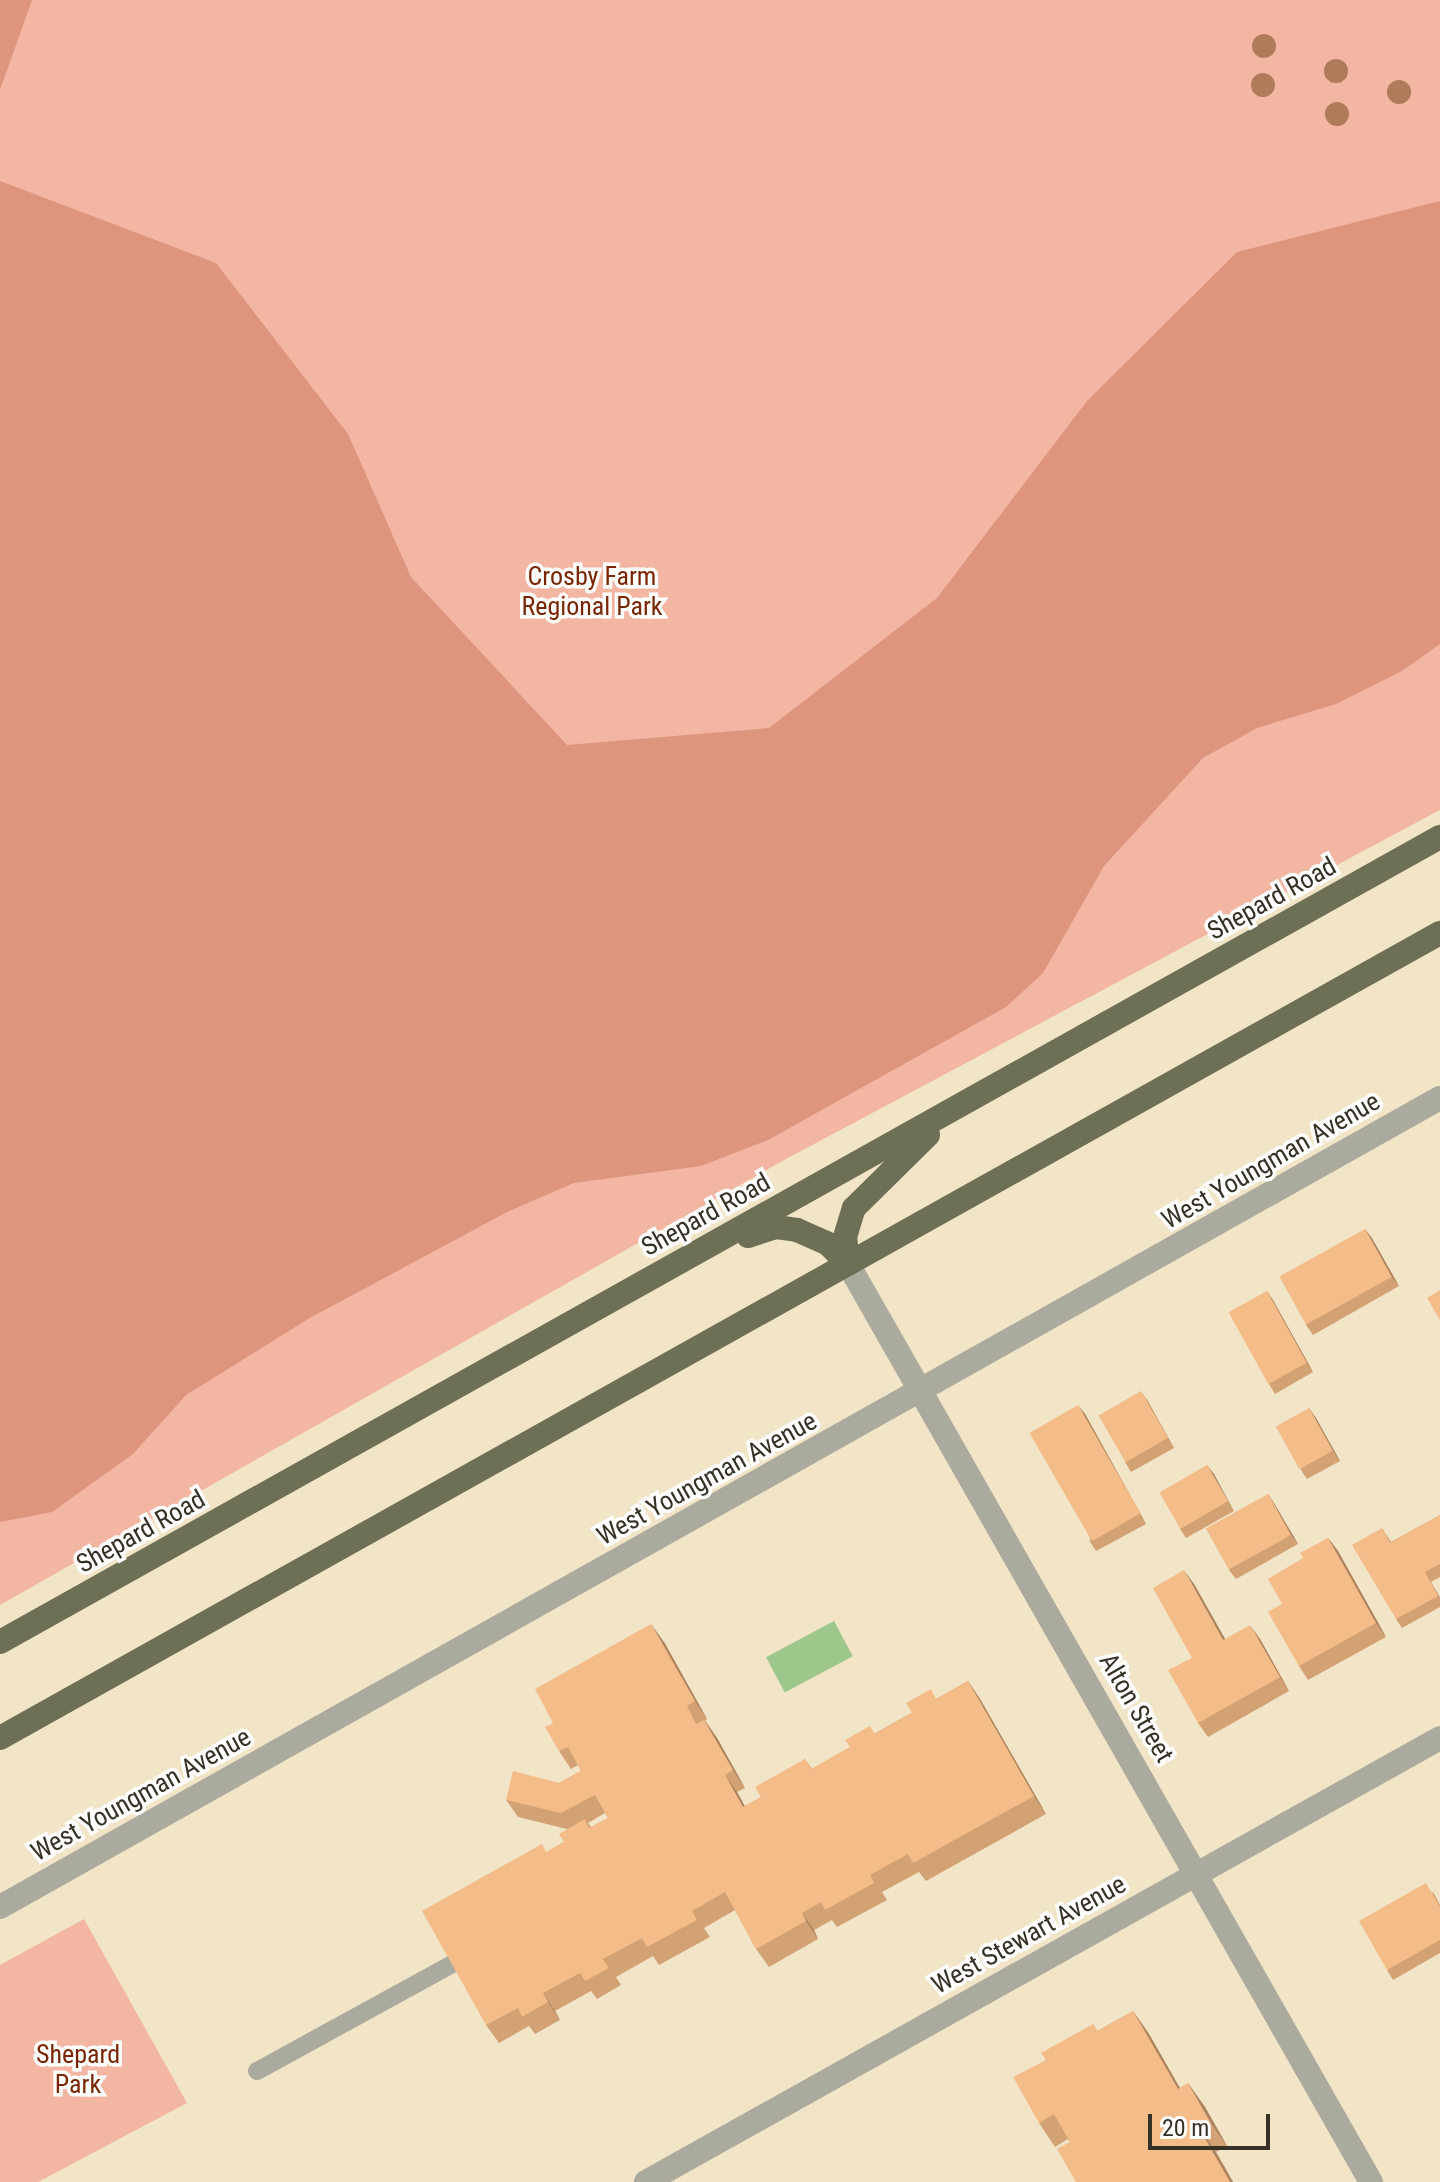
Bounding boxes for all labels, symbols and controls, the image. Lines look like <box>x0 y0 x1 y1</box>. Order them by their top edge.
park label: Crosby Farm Regional Park <box>521 561 663 622</box>
street label: Shepard Road <box>1202 851 1342 947</box>
street label: West Youngman Avenue <box>1156 1086 1386 1236</box>
street label: Shepard Road <box>636 1167 776 1263</box>
street label: West Youngman Avenue <box>592 1406 822 1552</box>
street label: Shepard Road <box>71 1484 211 1580</box>
street label: Alton Street <box>1092 1648 1180 1768</box>
street label: West Youngman Avenue <box>26 1722 256 1868</box>
street label: West Stewart Avenue <box>927 1869 1131 2001</box>
park label: Shepard Park <box>36 2039 120 2100</box>
scale bar <box>1152 2098 1274 2148</box>
text: 20 m <box>1162 2114 1209 2142</box>

